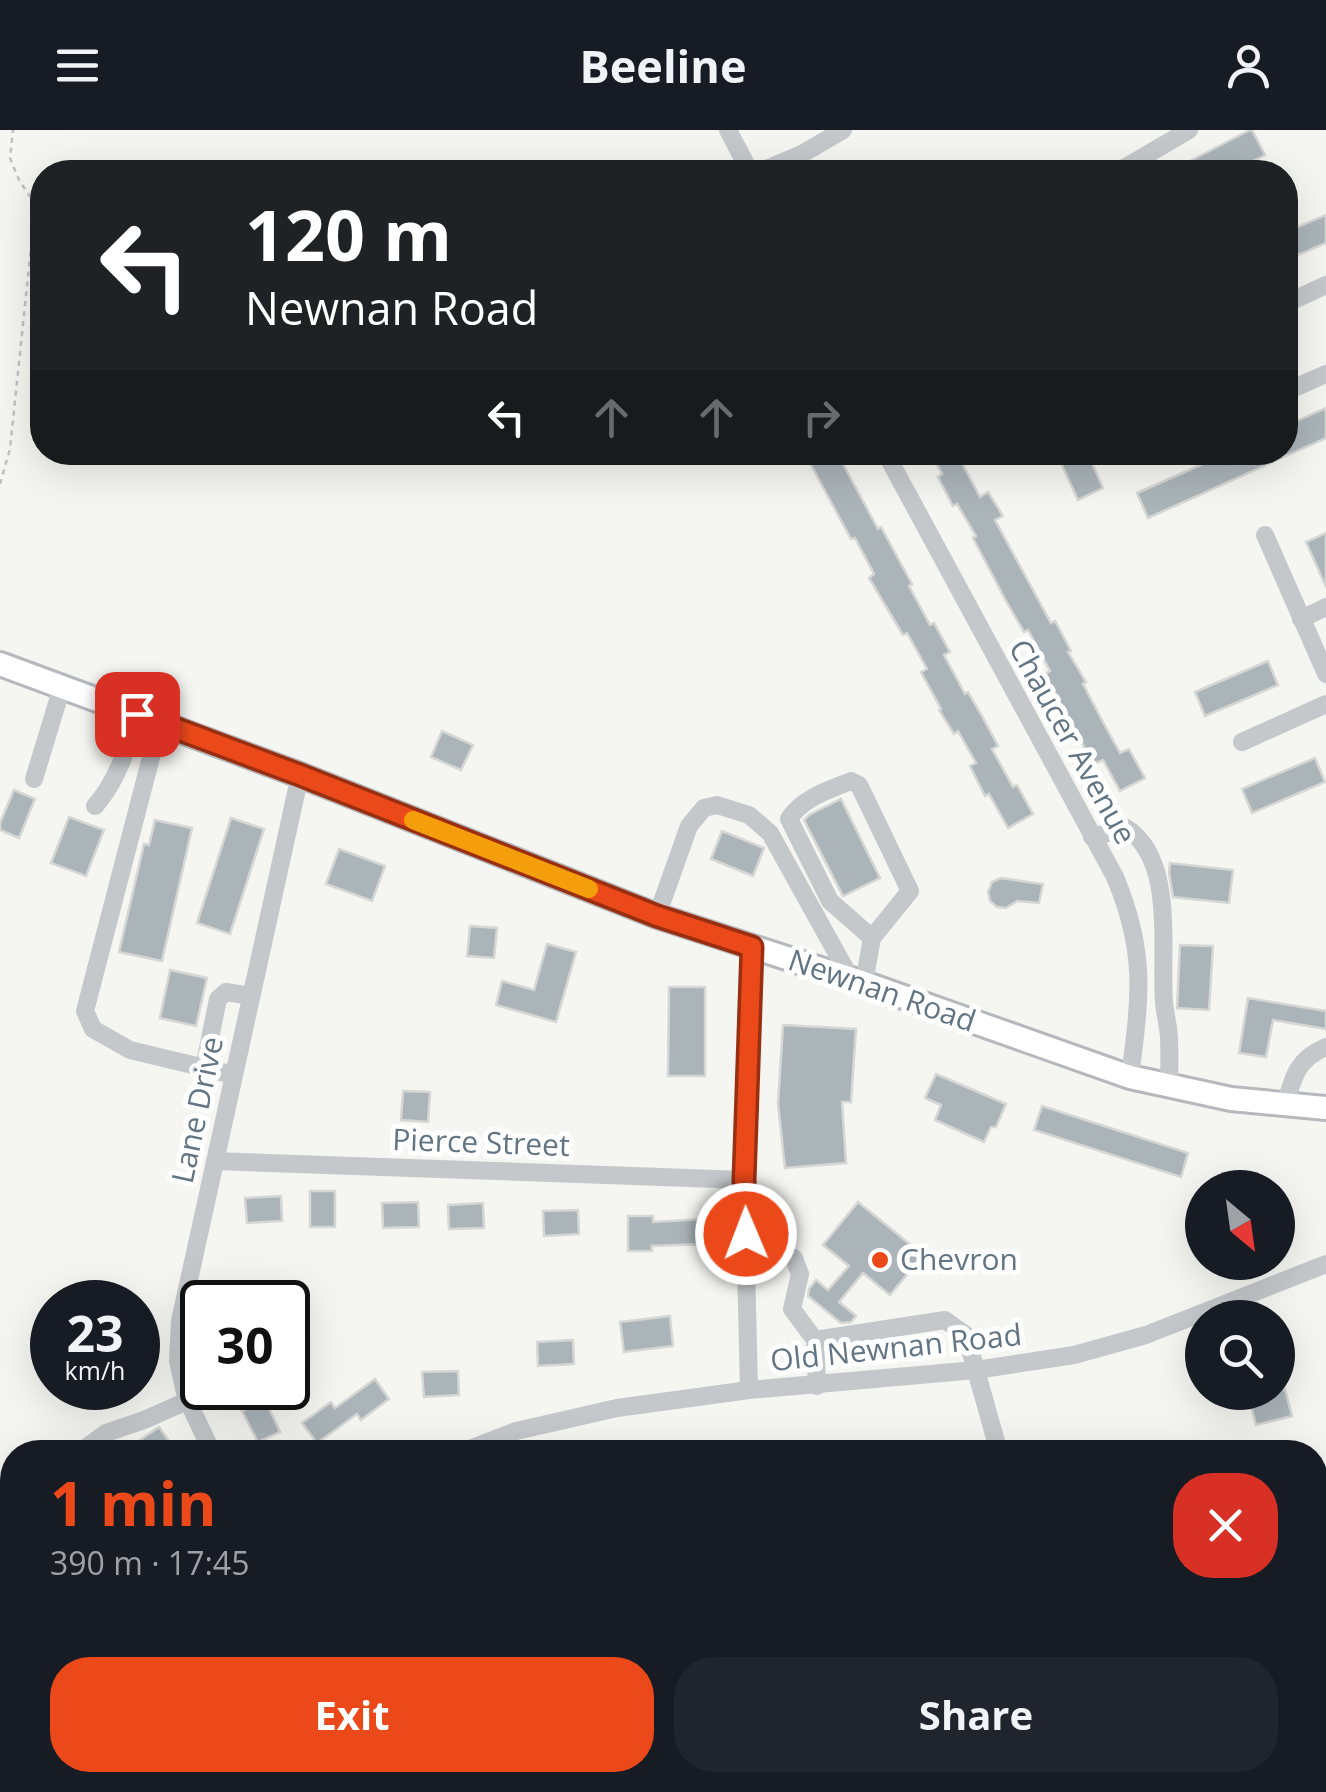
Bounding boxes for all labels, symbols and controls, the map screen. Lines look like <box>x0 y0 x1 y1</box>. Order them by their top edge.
text: Beeline <box>579 35 747 96</box>
icon: menu <box>50 38 105 93</box>
icon: person <box>1221 38 1276 93</box>
text: 120 m <box>245 186 452 282</box>
icon: left <box>80 200 210 330</box>
text: Newnan Road <box>245 277 538 338</box>
icon: left <box>479 390 534 445</box>
icon: ahead <box>584 390 639 445</box>
icon: ahead <box>689 390 744 445</box>
icon: right <box>794 390 849 445</box>
street label: Chaucer Avenue <box>1000 632 1147 851</box>
pin <box>95 672 180 757</box>
icon: arrive <box>110 687 165 742</box>
street label: Newnan Road <box>783 938 982 1041</box>
street label: Lane Drive <box>161 1033 232 1187</box>
street label: Pierce Street <box>392 1118 570 1165</box>
north arrow <box>1185 1170 1295 1280</box>
map controls <box>1185 1170 1295 1410</box>
position arrow <box>694 1182 798 1286</box>
place label: Chevron <box>900 1238 1018 1279</box>
marker: Chevron <box>869 1249 891 1271</box>
speed limit sign: 30 <box>180 1280 310 1410</box>
text: 23 <box>66 1299 124 1367</box>
button: search <box>1185 1300 1295 1410</box>
street label: Old Newnan Road <box>768 1313 1024 1380</box>
text: km/h <box>65 1353 125 1387</box>
text: 1 min <box>50 1462 217 1544</box>
button: close <box>1173 1473 1278 1578</box>
text: 390 m · 17:45 <box>50 1541 249 1584</box>
button: Exit <box>50 1657 654 1772</box>
button: Share <box>674 1657 1278 1772</box>

